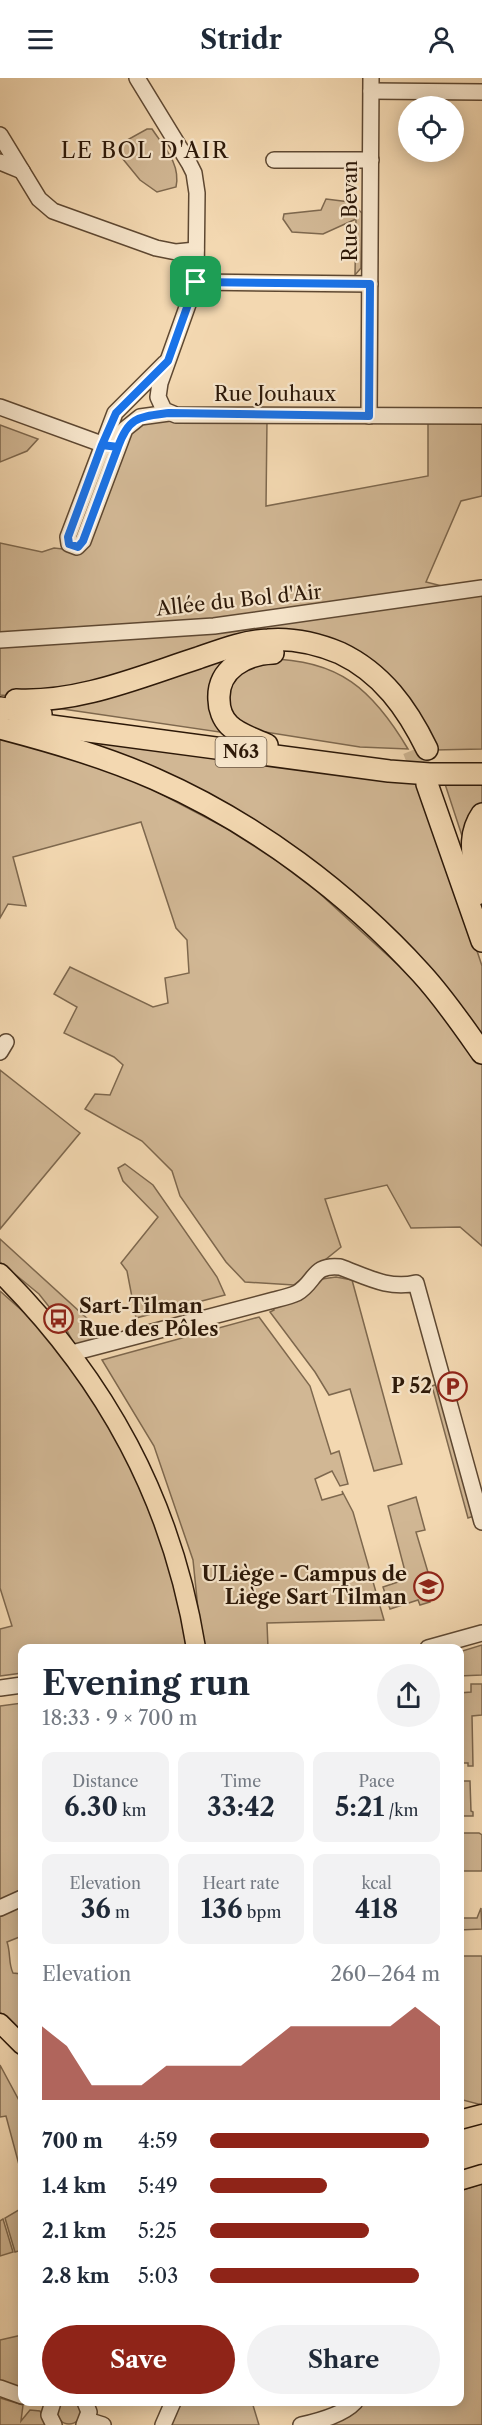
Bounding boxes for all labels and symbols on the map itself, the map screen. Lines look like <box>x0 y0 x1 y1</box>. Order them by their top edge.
district label: LE BOL D'AIR <box>61 137 229 164</box>
street label: Rue Bevan <box>338 160 362 262</box>
pin <box>170 256 221 307</box>
street label: Rue Jouhaux <box>214 382 336 406</box>
street label: Allée du Bol d'Air <box>154 579 324 621</box>
road number: N63 <box>216 737 266 767</box>
place label: Sart-Tilman Rue des Pôles <box>79 1294 218 1341</box>
bus stop icon: Sart-Tilman Rue des Pôles <box>42 1302 74 1334</box>
parking icon: P 52 <box>437 1370 469 1402</box>
place label: P 52 <box>391 1374 432 1398</box>
place label: ULiège - Campus de Liège Sart Tilman <box>202 1562 407 1609</box>
school or university icon: ULiège - Campus de Liège Sart Tilman <box>412 1570 444 1602</box>

